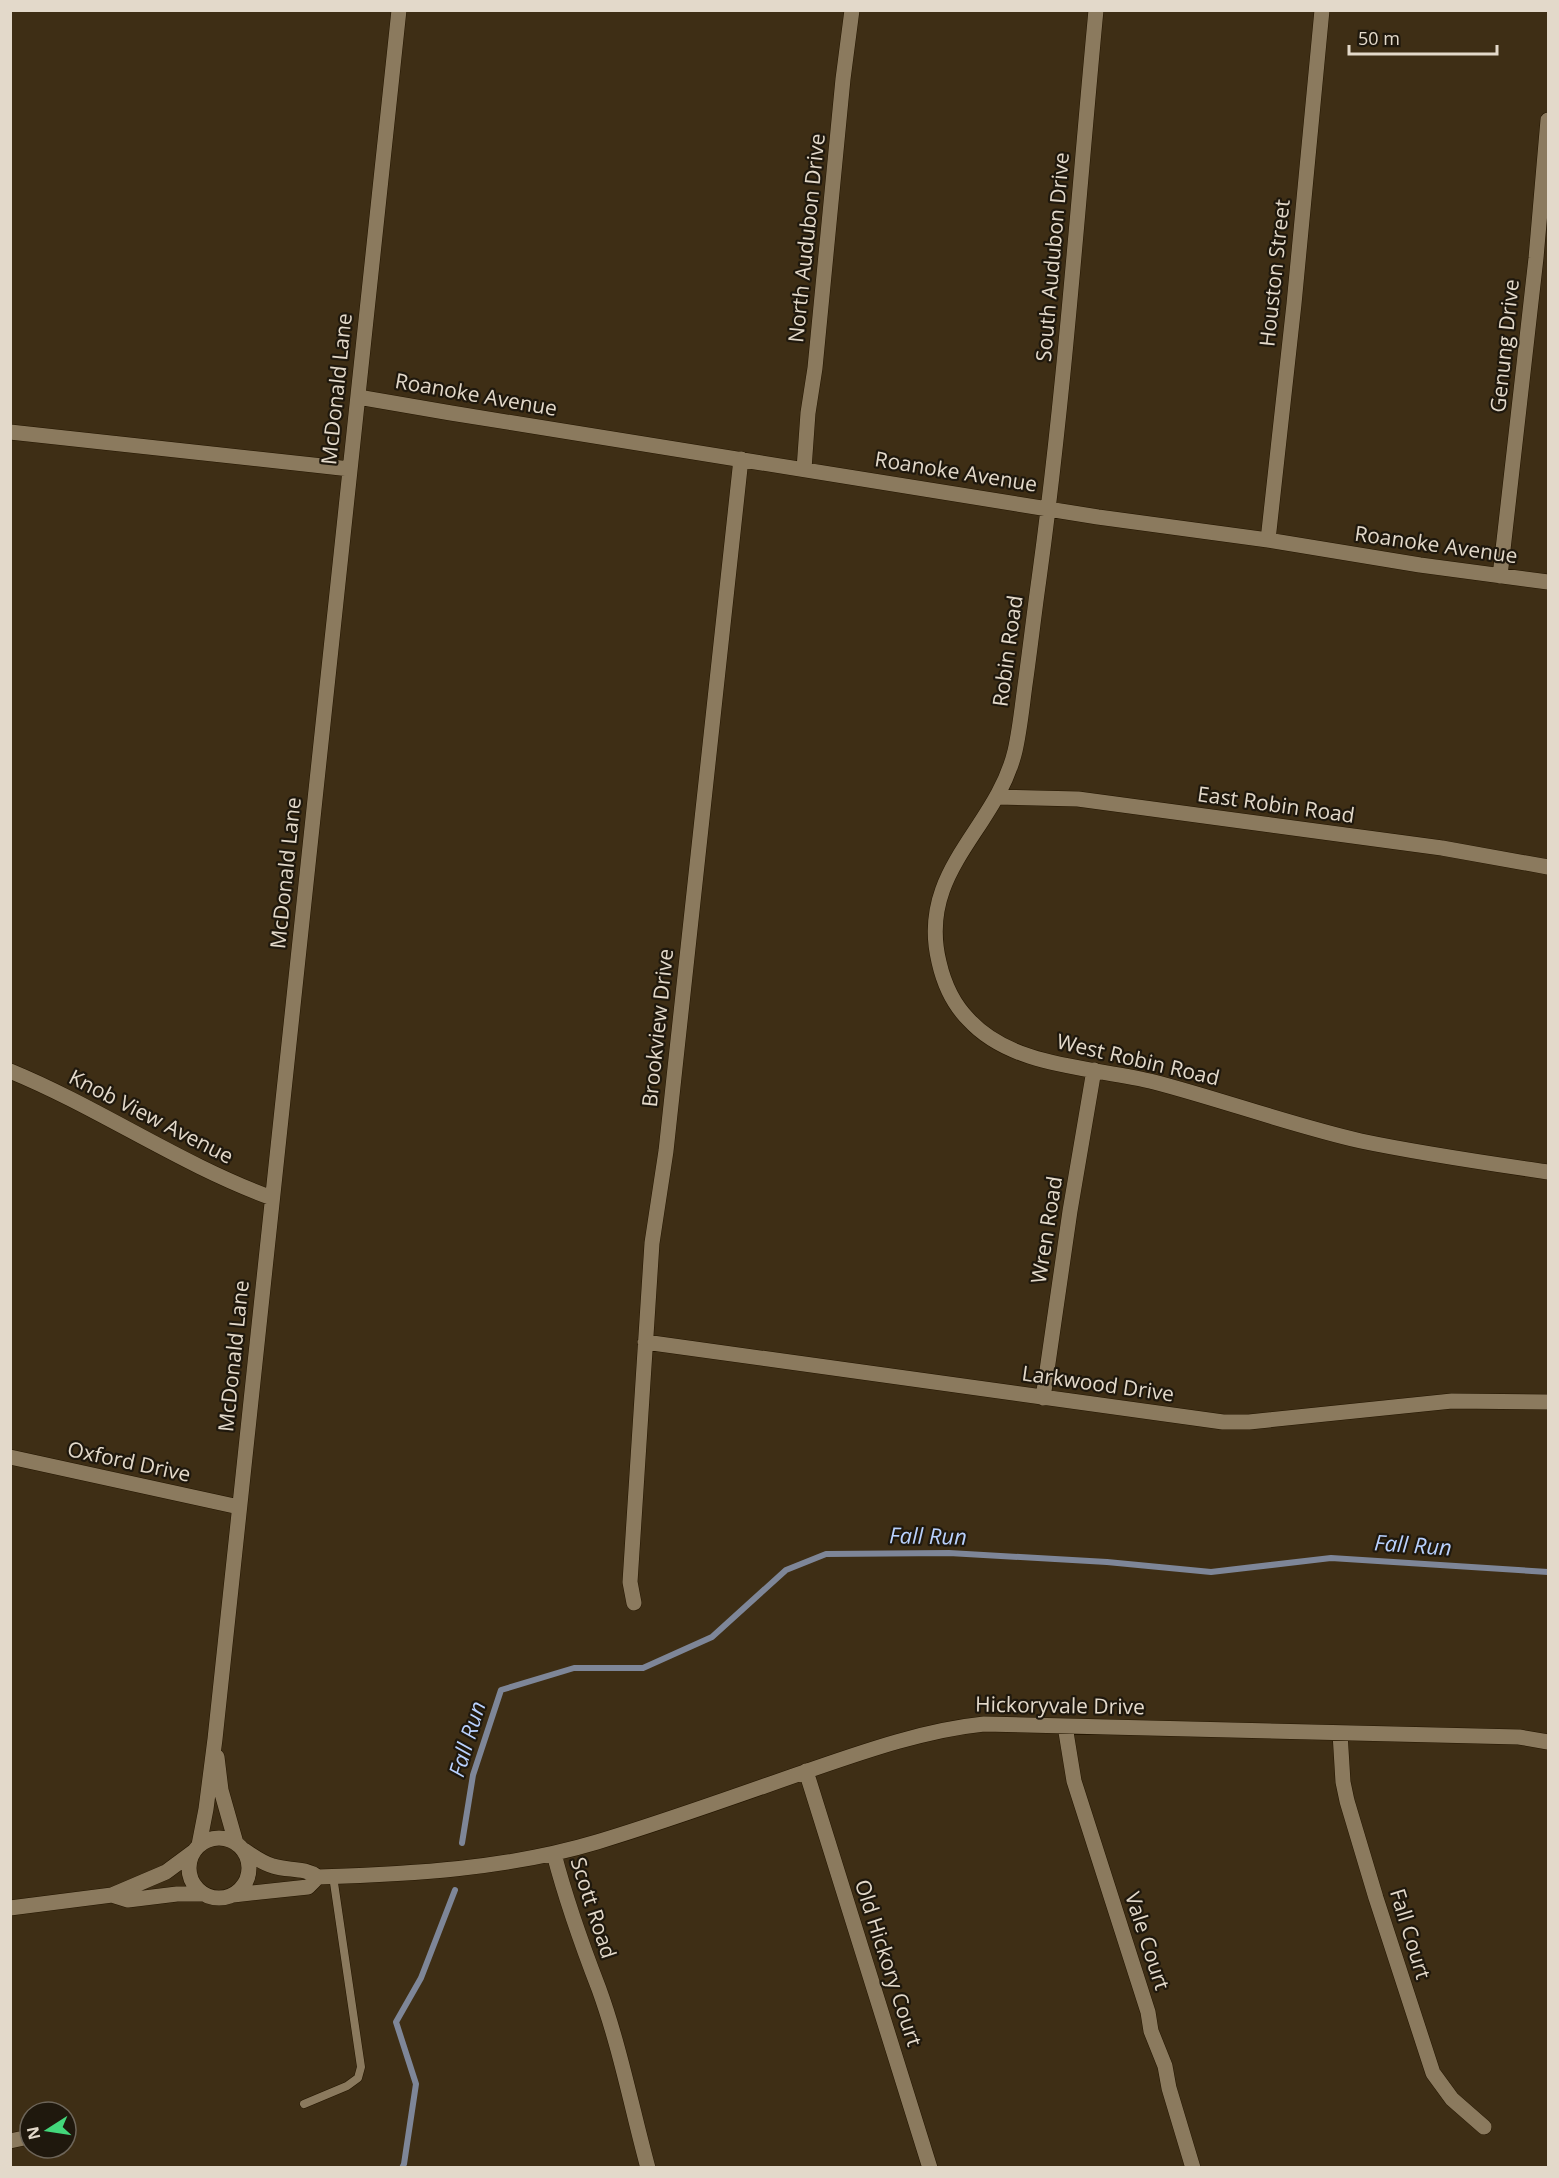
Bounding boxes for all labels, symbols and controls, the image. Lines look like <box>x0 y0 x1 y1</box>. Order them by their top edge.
scale bar <box>1349 18 1498 56</box>
text: 50 m <box>1358 26 1400 50</box>
street label: North Audubon Drive <box>781 132 831 344</box>
street label: South Audubon Drive <box>1029 151 1075 363</box>
street label: Houston Street <box>1252 198 1296 348</box>
street label: Genung Drive <box>1483 278 1525 414</box>
street label: McDonald Lane <box>314 312 358 466</box>
street label: Roanoke Avenue <box>393 366 559 422</box>
street label: Roanoke Avenue <box>873 444 1039 498</box>
street label: Roanoke Avenue <box>1353 519 1519 569</box>
street label: Robin Road <box>985 593 1029 708</box>
street label: East Robin Road <box>1196 779 1357 829</box>
street label: McDonald Lane <box>263 796 307 950</box>
street label: Brookview Drive <box>635 947 679 1109</box>
street label: West Robin Road <box>1054 1027 1222 1091</box>
street label: Knob View Avenue <box>64 1063 239 1170</box>
street label: Wren Road <box>1024 1174 1068 1285</box>
street label: McDonald Lane <box>211 1279 255 1433</box>
street label: Larkwood Drive <box>1020 1358 1176 1408</box>
street label: Oxford Drive <box>65 1434 193 1488</box>
water label: Fall Run <box>889 1519 967 1551</box>
water label: Fall Run <box>1373 1526 1453 1562</box>
street label: Hickoryvale Drive <box>975 1690 1145 1720</box>
water label: Fall Run <box>440 1697 492 1780</box>
street label: Scott Road <box>564 1854 623 1962</box>
street label: Old Hickory Court <box>849 1876 929 2050</box>
street label: Fall Court <box>1384 1885 1438 1982</box>
street label: Vale Court <box>1119 1888 1177 1993</box>
north arrow <box>18 2100 78 2160</box>
text: N <box>21 2124 45 2142</box>

